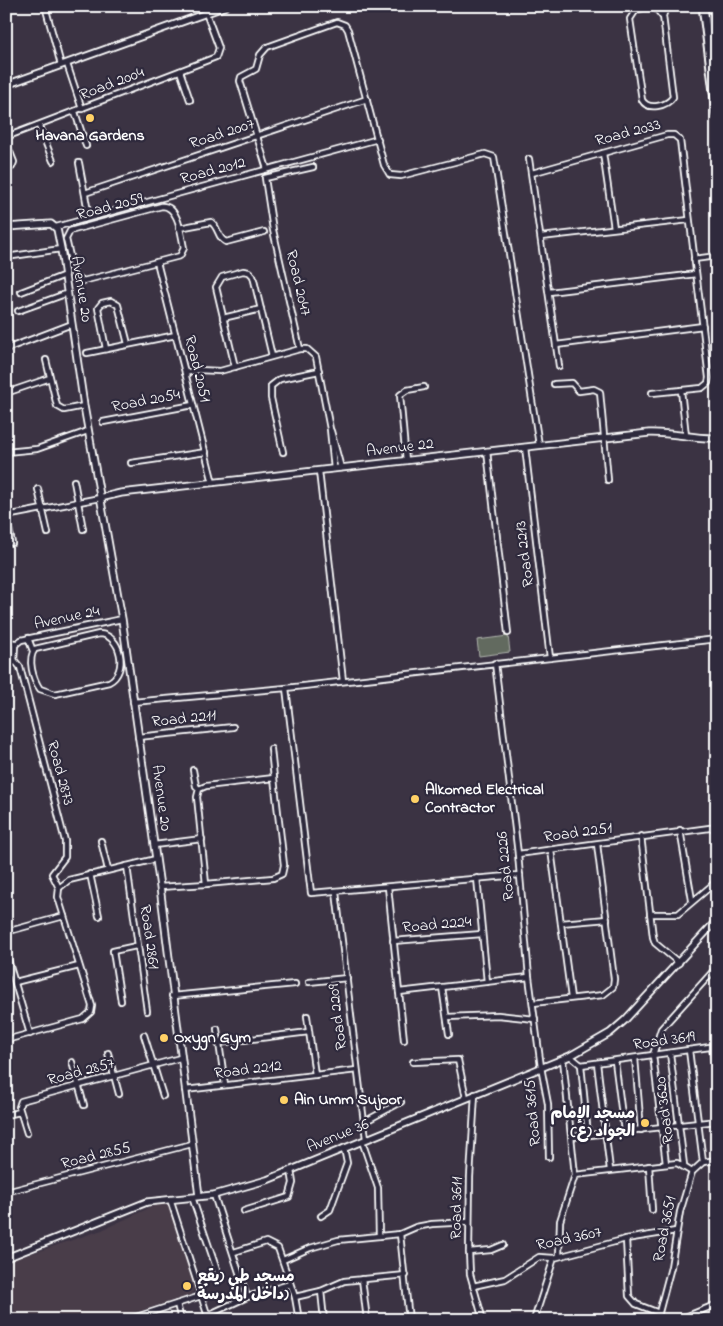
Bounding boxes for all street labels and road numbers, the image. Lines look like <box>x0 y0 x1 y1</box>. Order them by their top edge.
street label: Road 2004 <box>76 61 148 107</box>
street label: Road 2007 <box>186 112 258 156</box>
street label: Road 2033 <box>593 113 663 153</box>
street label: Road 2012 <box>178 151 248 191</box>
street label: Road 2059 <box>74 187 146 227</box>
street label: Road 2047 <box>279 248 317 319</box>
street label: Avenue 20 <box>64 254 98 324</box>
street label: Road 2051 <box>177 333 217 405</box>
street label: Road 2054 <box>110 383 183 419</box>
street label: Avenue 22 <box>365 432 435 464</box>
street label: Road 2213 <box>509 520 541 588</box>
street label: Avenue 24 <box>32 599 102 637</box>
street label: Road 2211 <box>150 704 218 734</box>
street label: Road 2873 <box>40 738 80 808</box>
street label: Avenue 20 <box>144 763 178 833</box>
street label: Road 2251 <box>542 816 614 850</box>
street label: Road 2226 <box>490 830 522 902</box>
street label: Road 2861 <box>133 903 165 971</box>
street label: Road 2224 <box>401 910 473 940</box>
street label: Road 2209 <box>322 982 354 1051</box>
street label: Road 3619 <box>631 1025 697 1057</box>
street label: Road 2857 <box>45 1051 118 1092</box>
street label: Road 2212 <box>213 1054 283 1086</box>
street label: Road 3620 <box>649 1075 681 1145</box>
street label: Road 3615 <box>518 1079 548 1147</box>
street label: Avenue 36 <box>303 1113 373 1159</box>
street label: Road 2855 <box>59 1136 133 1176</box>
street label: Road 3611 <box>444 1176 470 1240</box>
street label: Road 3651 <box>647 1194 683 1264</box>
street label: Road 3607 <box>534 1220 604 1258</box>

